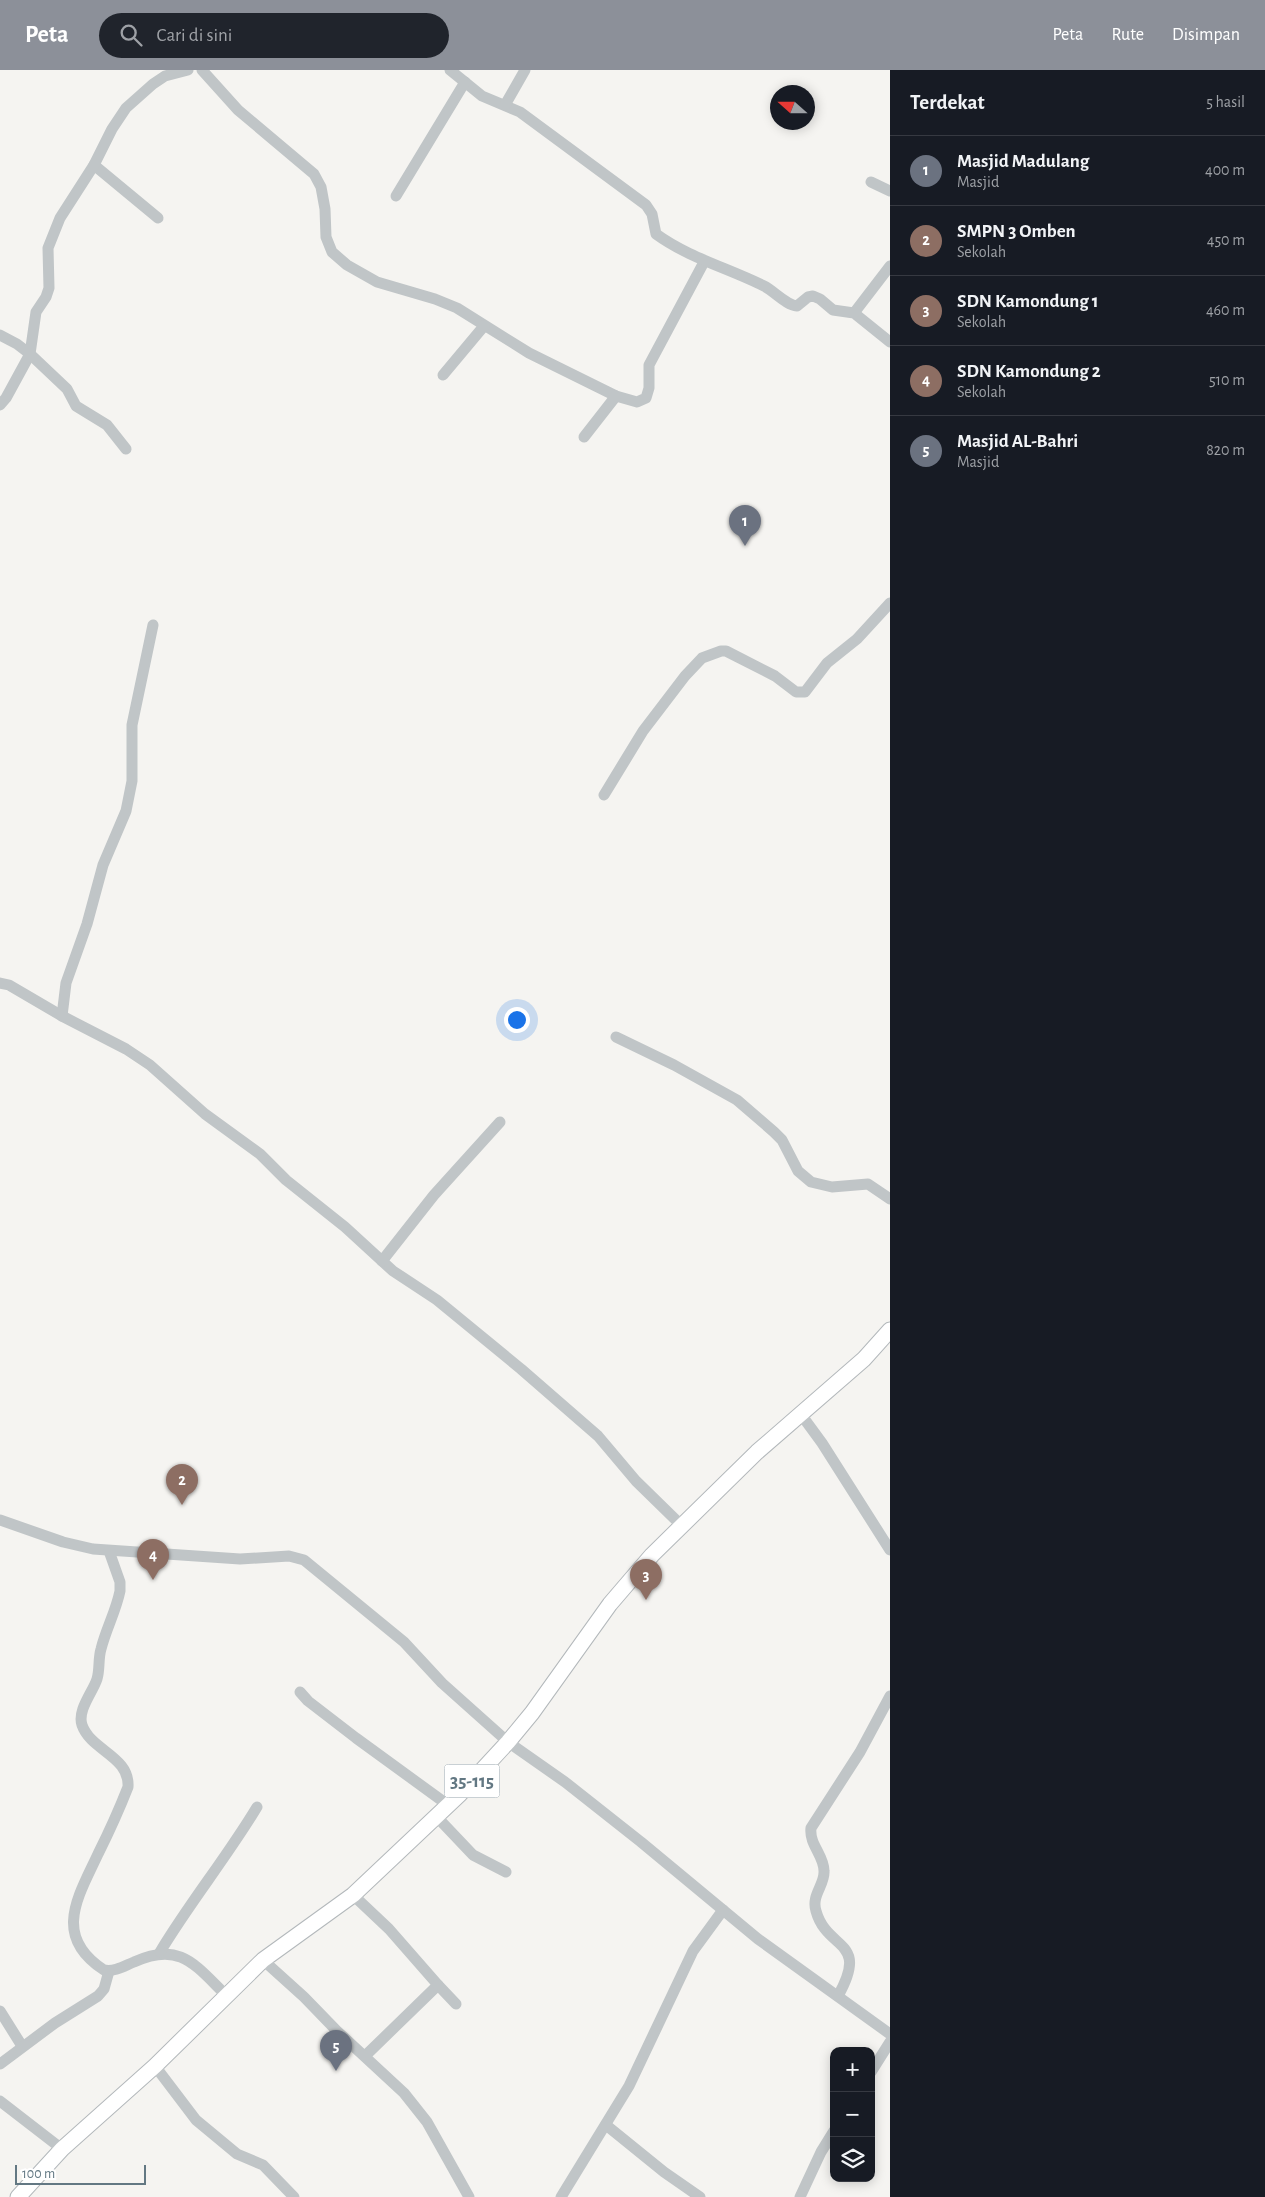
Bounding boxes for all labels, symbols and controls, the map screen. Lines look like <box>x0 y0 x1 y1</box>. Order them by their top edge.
search box <box>99 13 449 58</box>
icon: search <box>117 21 145 49</box>
text: Peta <box>25 23 69 47</box>
text: Cari di sini <box>157 26 232 45</box>
text: Peta <box>1052 26 1083 44</box>
text: Rute <box>1111 26 1144 44</box>
text: Disimpan <box>1172 26 1240 44</box>
north arrow <box>770 85 815 130</box>
text: Terdekat <box>910 92 985 113</box>
text: 5 hasil <box>1206 94 1245 110</box>
text: Masjid Madulang <box>957 152 1089 171</box>
text: 1 <box>923 162 929 178</box>
text: 400 m <box>1205 162 1245 178</box>
text: Masjid <box>957 174 999 190</box>
text: SMPN 3 Omben <box>957 222 1076 241</box>
text: 2 <box>922 232 930 248</box>
text: 450 m <box>1207 232 1245 248</box>
text: Sekolah <box>957 244 1006 260</box>
text: SDN Kamondung 1 <box>957 292 1099 311</box>
text: 3 <box>923 302 929 318</box>
text: 460 m <box>1206 302 1245 318</box>
text: Sekolah <box>957 314 1006 330</box>
text: SDN Kamondung 2 <box>957 362 1101 381</box>
text: 4 <box>922 372 930 388</box>
text: 510 m <box>1209 372 1245 388</box>
text: Sekolah <box>957 384 1006 400</box>
text: Masjid AL-Bahri <box>957 432 1078 451</box>
text: 5 <box>923 442 929 458</box>
text: 820 m <box>1206 442 1245 458</box>
text: Masjid <box>957 454 999 470</box>
pin: 1 <box>729 505 761 546</box>
your location <box>504 1007 530 1033</box>
pin: 2 <box>166 1464 198 1505</box>
pin: 4 <box>137 1539 169 1580</box>
pin: 3 <box>630 1559 662 1600</box>
road number: 35-115 <box>444 1764 500 1798</box>
pin: 5 <box>320 2030 352 2071</box>
map controls <box>830 2047 875 2182</box>
button: + <box>830 2047 875 2092</box>
button: − <box>830 2092 875 2137</box>
button: layers <box>830 2137 875 2182</box>
scale bar <box>15 2162 146 2185</box>
text: 100 m <box>22 2167 55 2181</box>

